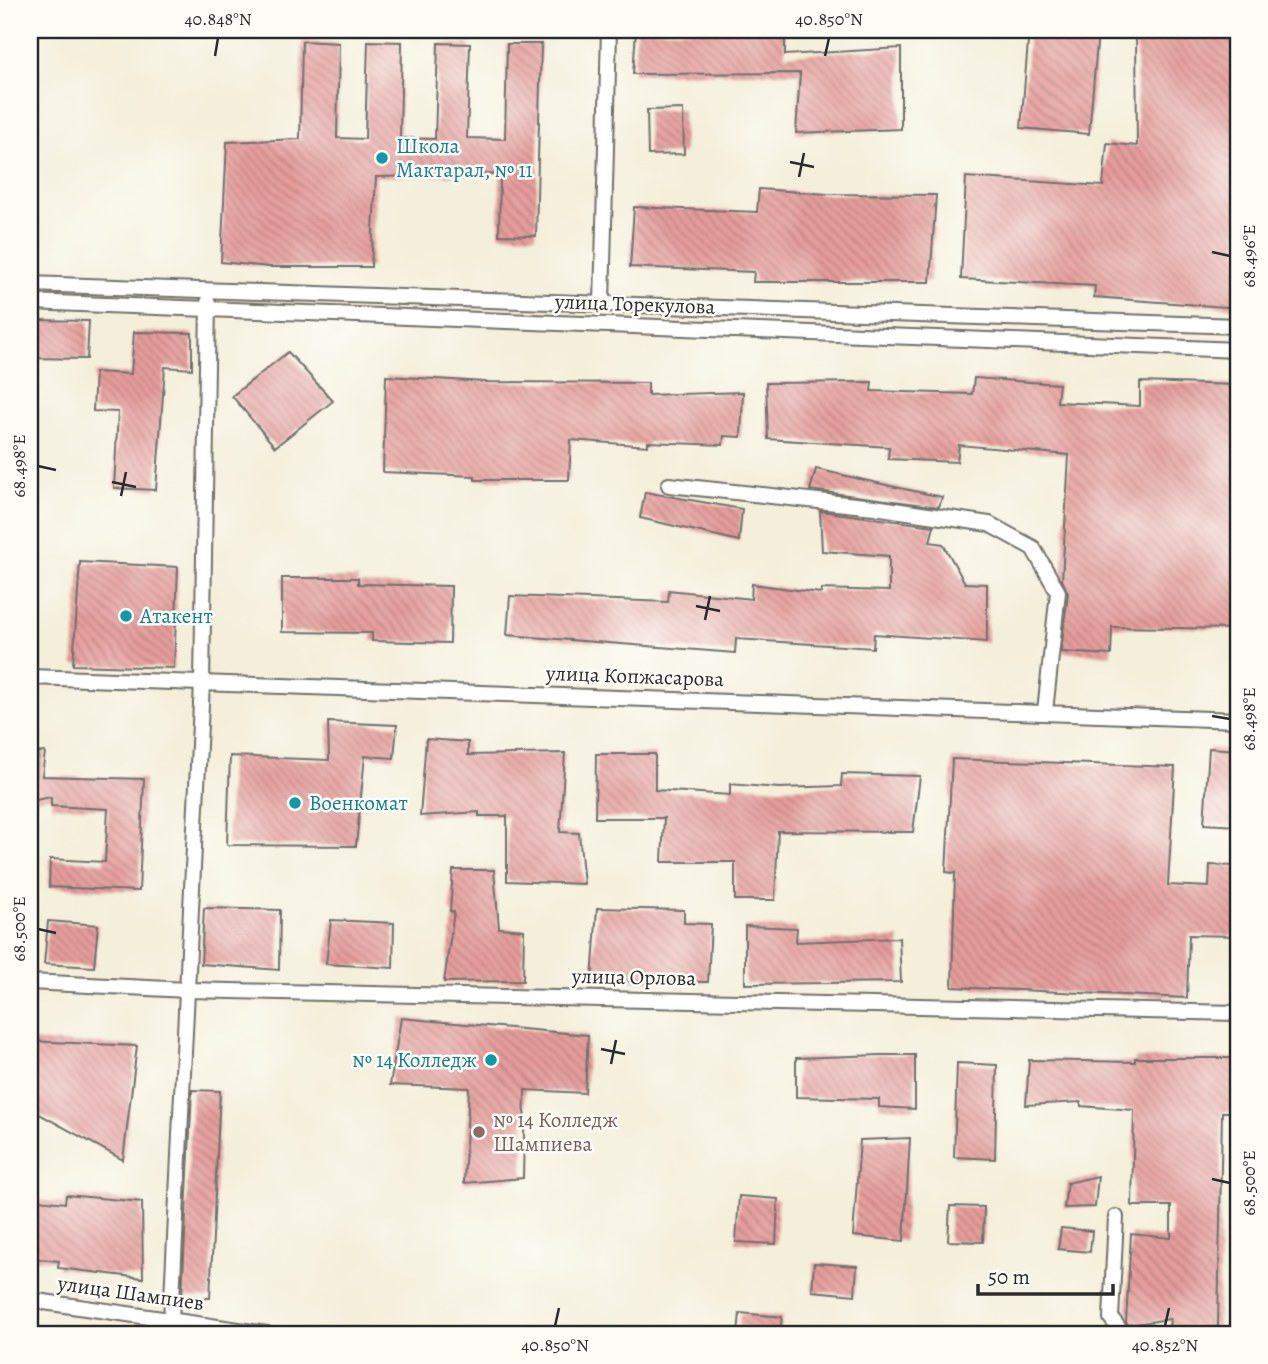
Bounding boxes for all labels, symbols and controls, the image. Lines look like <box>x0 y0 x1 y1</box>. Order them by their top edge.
text: 40.848°N <box>184 7 252 31</box>
text: 40.850°N <box>795 7 863 31</box>
place label: Школа Мактарал, № 11 <box>396 132 533 184</box>
marker: Школа Мактарал, № 11 <box>374 150 390 166</box>
text: 68.496°E <box>1237 224 1261 288</box>
street label: улица Торекулова <box>553 287 716 321</box>
text: 68.498°E <box>7 434 31 498</box>
place label: Атакент <box>139 602 213 630</box>
marker: Атакент <box>118 608 134 624</box>
street label: улица Копжасарова <box>545 659 725 693</box>
text: 68.498°E <box>1237 687 1261 751</box>
place label: Военкомат <box>309 789 408 817</box>
marker: Военкомат <box>287 795 303 811</box>
text: 68.500°E <box>7 896 31 962</box>
street label: улица Орлова <box>571 962 697 992</box>
place label: № 14 Колледж <box>352 1046 477 1074</box>
marker: № 14 Колледж <box>483 1052 499 1068</box>
place label: № 14 Колледж Шампиева <box>493 1106 618 1158</box>
marker: № 14 Колледж Шампиева <box>471 1124 487 1140</box>
text: 68.500°E <box>1237 1150 1261 1216</box>
scale bar <box>978 1252 1112 1296</box>
text: 50 m <box>988 1263 1030 1291</box>
street label: улица Шампиев <box>55 1269 206 1317</box>
text: 40.850°N <box>521 1333 589 1357</box>
text: 40.852°N <box>1132 1333 1198 1357</box>

